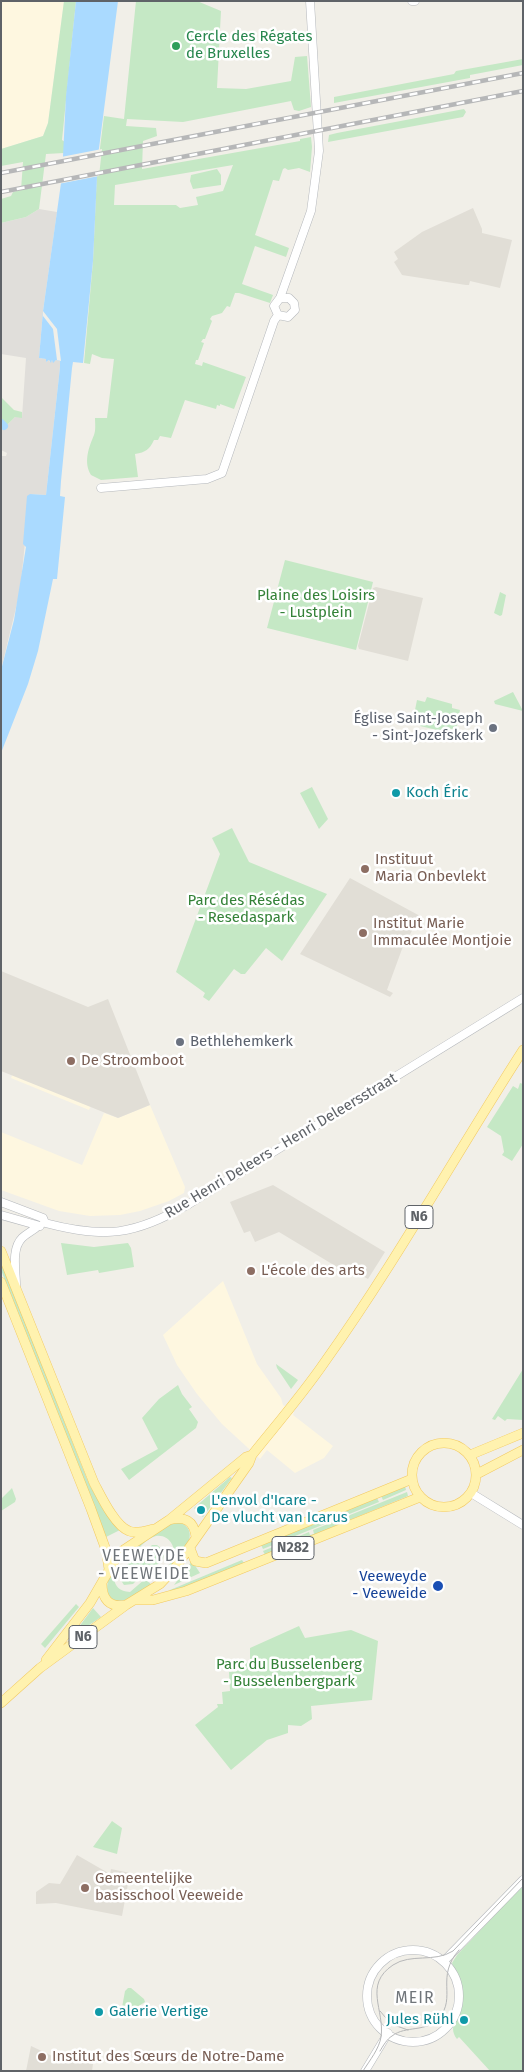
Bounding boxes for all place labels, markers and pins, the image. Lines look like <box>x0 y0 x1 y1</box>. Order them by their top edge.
place label: Cercle des Régates de Bruxelles <box>186 28 312 63</box>
marker: Cercle des Régates de Bruxelles <box>170 40 182 52</box>
place label: Église Saint-Joseph - Sint-Jozefskerk <box>353 710 483 745</box>
marker: Église Saint-Joseph - Sint-Jozefskerk <box>487 722 499 734</box>
place label: Koch Éric <box>406 784 468 802</box>
marker: Koch Éric <box>390 787 402 799</box>
place label: Instituut Maria Onbevlekt <box>375 851 486 886</box>
marker: Instituut Maria Onbevlekt <box>359 863 371 875</box>
place label: Institut Marie Immaculée Montjoie <box>373 915 512 950</box>
marker: Institut Marie Immaculée Montjoie <box>357 927 369 939</box>
place label: Bethlehemkerk <box>190 1033 293 1051</box>
marker: Bethlehemkerk <box>174 1036 186 1048</box>
place label: De Stroomboot <box>81 1052 184 1070</box>
marker: De Stroomboot <box>65 1055 77 1067</box>
place label: L'école des arts <box>261 1262 365 1280</box>
marker: L'école des arts <box>245 1265 257 1277</box>
place label: L'envol d'Icare - De vlucht van Icarus <box>211 1492 348 1527</box>
marker: L'envol d'Icare - De vlucht van Icarus <box>195 1504 207 1516</box>
place label: Veeweyde - Veeweide <box>352 1568 427 1603</box>
marker: Veeweyde - Veeweide <box>431 1579 445 1593</box>
place label: Gemeentelijke basisschool Veeweide <box>95 1870 243 1905</box>
marker: Gemeentelijke basisschool Veeweide <box>79 1882 91 1894</box>
place label: Galerie Vertige <box>109 2003 208 2021</box>
marker: Galerie Vertige <box>93 2006 105 2018</box>
place label: Jules Rühl <box>386 2011 454 2029</box>
marker: Jules Rühl <box>458 2014 470 2026</box>
place label: Institut des Sœurs de Notre-Dame <box>52 2048 285 2066</box>
marker: Institut des Sœurs de Notre-Dame <box>36 2051 48 2063</box>

